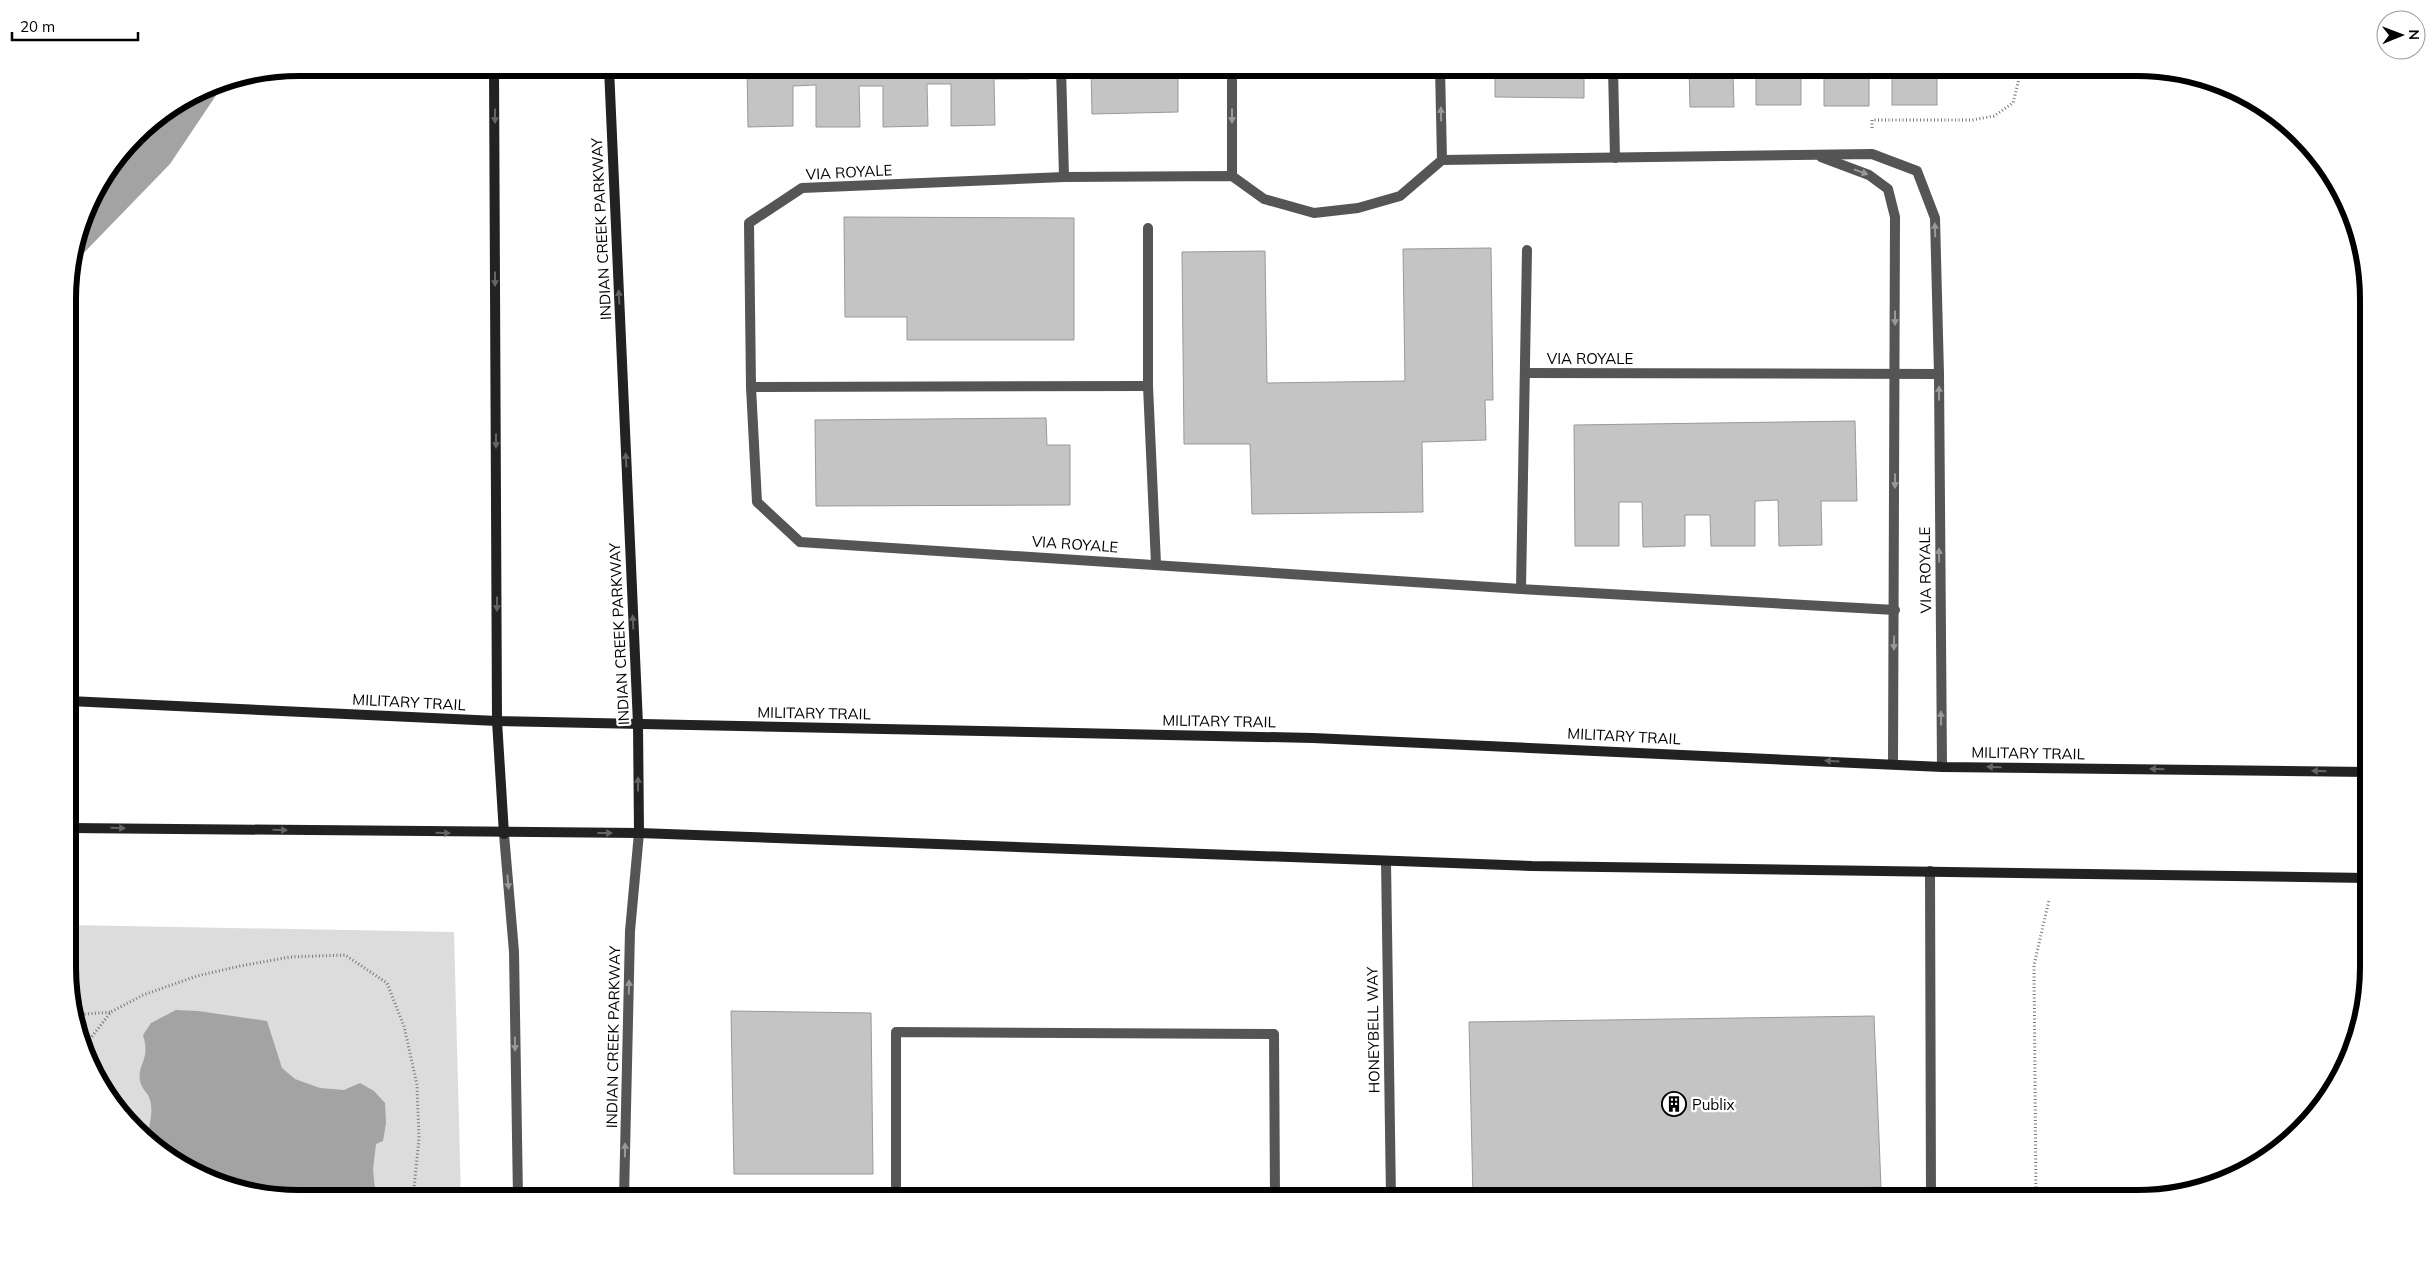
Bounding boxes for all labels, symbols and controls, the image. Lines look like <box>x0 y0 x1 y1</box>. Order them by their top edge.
scale bar <box>12 10 139 42</box>
north arrow <box>2376 10 2426 60</box>
text: 20 m <box>20 17 55 36</box>
text: N <box>2405 29 2423 40</box>
one-way arrow <box>1437 106 1445 122</box>
one-way arrow <box>491 108 499 124</box>
one-way arrow <box>1228 108 1236 124</box>
street label: INDIAN CREEK PARKWAY <box>587 137 615 321</box>
street label: VIA ROYALE <box>805 160 893 184</box>
one-way arrow <box>1854 168 1869 176</box>
one-way arrow <box>1931 222 1939 238</box>
one-way arrow <box>491 271 499 287</box>
one-way arrow <box>615 289 623 305</box>
one-way arrow <box>1891 311 1899 327</box>
street label: VIA ROYALE <box>1547 349 1634 368</box>
one-way arrow <box>1935 385 1943 401</box>
one-way arrow <box>492 433 500 449</box>
one-way arrow <box>622 451 630 467</box>
one-way arrow <box>1891 473 1899 489</box>
street label: VIA ROYALE <box>1915 526 1935 613</box>
street label: VIA ROYALE <box>1031 532 1119 557</box>
street label: INDIAN CREEK PARKWAY <box>605 542 633 726</box>
one-way arrow <box>1935 547 1943 563</box>
one-way arrow <box>493 596 501 612</box>
one-way arrow <box>629 614 637 630</box>
one-way arrow <box>1890 636 1898 652</box>
street label: MILITARY TRAIL <box>352 690 466 714</box>
street label: MILITARY TRAIL <box>757 703 871 723</box>
one-way arrow <box>1937 710 1945 726</box>
street label: MILITARY TRAIL <box>1162 711 1276 731</box>
street label: MILITARY TRAIL <box>1567 724 1681 748</box>
street label: MILITARY TRAIL <box>1971 743 2085 763</box>
one-way arrow <box>1824 757 1840 765</box>
one-way arrow <box>1986 763 2002 771</box>
one-way arrow <box>2148 765 2164 773</box>
one-way arrow <box>2311 767 2327 775</box>
one-way arrow <box>634 776 642 792</box>
one-way arrow <box>110 824 126 832</box>
one-way arrow <box>273 827 289 835</box>
one-way arrow <box>435 829 451 837</box>
one-way arrow <box>598 829 614 837</box>
one-way arrow <box>504 874 512 890</box>
street label: INDIAN CREEK PARKWAY <box>602 945 624 1128</box>
street label: HONEYBELL WAY <box>1362 966 1384 1093</box>
one-way arrow <box>625 979 633 995</box>
one-way arrow <box>512 1037 520 1053</box>
building icon: Publix <box>1661 1091 1687 1117</box>
place label: Publix <box>1692 1095 1735 1114</box>
one-way arrow <box>621 1141 629 1157</box>

